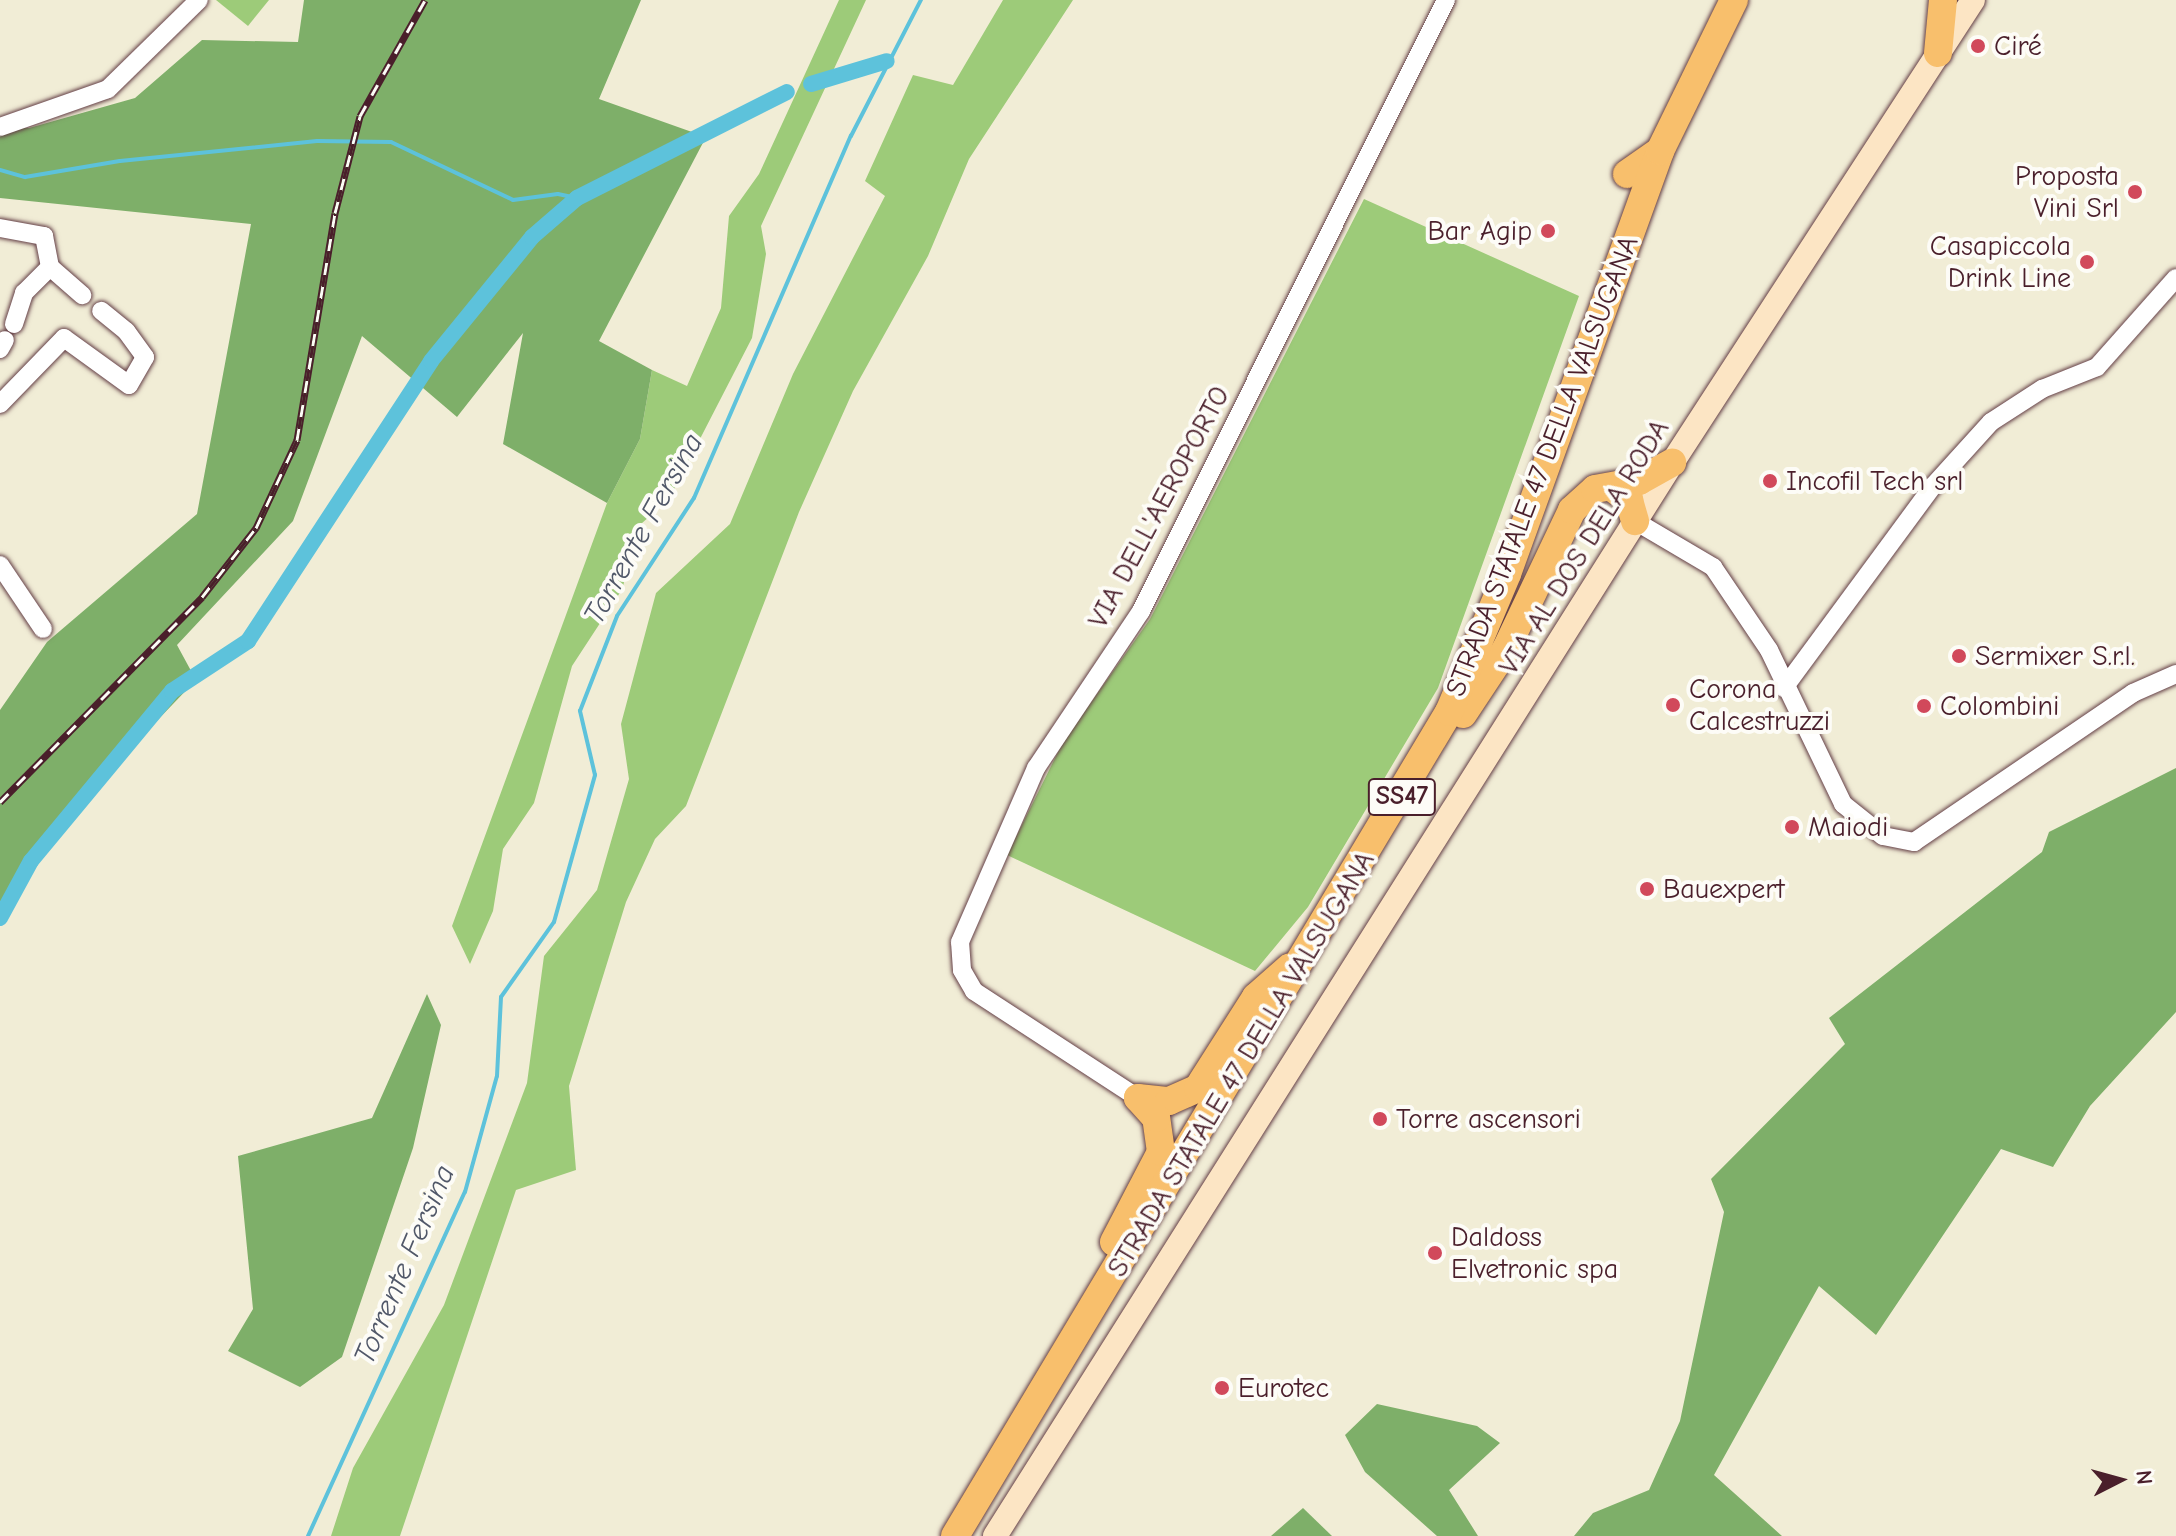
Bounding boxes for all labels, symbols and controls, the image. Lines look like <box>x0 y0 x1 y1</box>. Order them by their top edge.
place label: Ciré <box>1994 29 2042 63</box>
marker: Ciré <box>1969 37 1987 55</box>
place label: Proposta Vini Srl <box>2015 159 2119 225</box>
marker: Proposta Vini Srl <box>2126 183 2144 201</box>
place label: Bar Agip <box>1427 214 1532 248</box>
marker: Bar Agip <box>1539 222 1557 240</box>
place label: Casapiccola Drink Line <box>1930 229 2071 295</box>
street label: STRADA STATALE 47 DELLA VALSUGANA <box>1438 231 1646 701</box>
marker: Casapiccola Drink Line <box>2078 253 2096 271</box>
street label: VIA DELL'AEROPORTO <box>1081 380 1237 634</box>
street label: VIA AL DOS DELA RODA <box>1492 413 1676 681</box>
water label: Torrente Fersina <box>577 427 711 631</box>
place label: Incofil Tech srl <box>1786 464 1963 498</box>
marker: Incofil Tech srl <box>1761 472 1779 490</box>
place label: Sermixer S.r.l. <box>1975 639 2135 673</box>
marker: Sermixer S.r.l. <box>1950 647 1968 665</box>
place label: Corona Calcestruzzi <box>1689 672 1830 738</box>
place label: Colombini <box>1940 689 2059 723</box>
marker: Corona Calcestruzzi <box>1664 696 1682 714</box>
marker: Colombini <box>1915 697 1933 715</box>
road number: SS47 <box>1366 775 1438 819</box>
place label: Maiodi <box>1808 810 1888 844</box>
marker: Maiodi <box>1783 818 1801 836</box>
street label: STRADA STATALE 47 DELLA VALSUGANA <box>1100 845 1382 1283</box>
place label: Bauexpert <box>1663 872 1784 906</box>
marker: Bauexpert <box>1638 880 1656 898</box>
place label: Torre ascensori <box>1396 1102 1581 1136</box>
marker: Torre ascensori <box>1371 1110 1389 1128</box>
water label: Torrente Fersina <box>347 1160 463 1370</box>
place label: Daldoss Elvetronic spa <box>1451 1220 1618 1286</box>
marker: Daldoss Elvetronic spa <box>1426 1244 1444 1262</box>
place label: Eurotec <box>1238 1371 1329 1405</box>
marker: Eurotec <box>1213 1379 1231 1397</box>
north arrow <box>2080 1440 2160 1520</box>
text: N <box>2130 1469 2158 1486</box>

